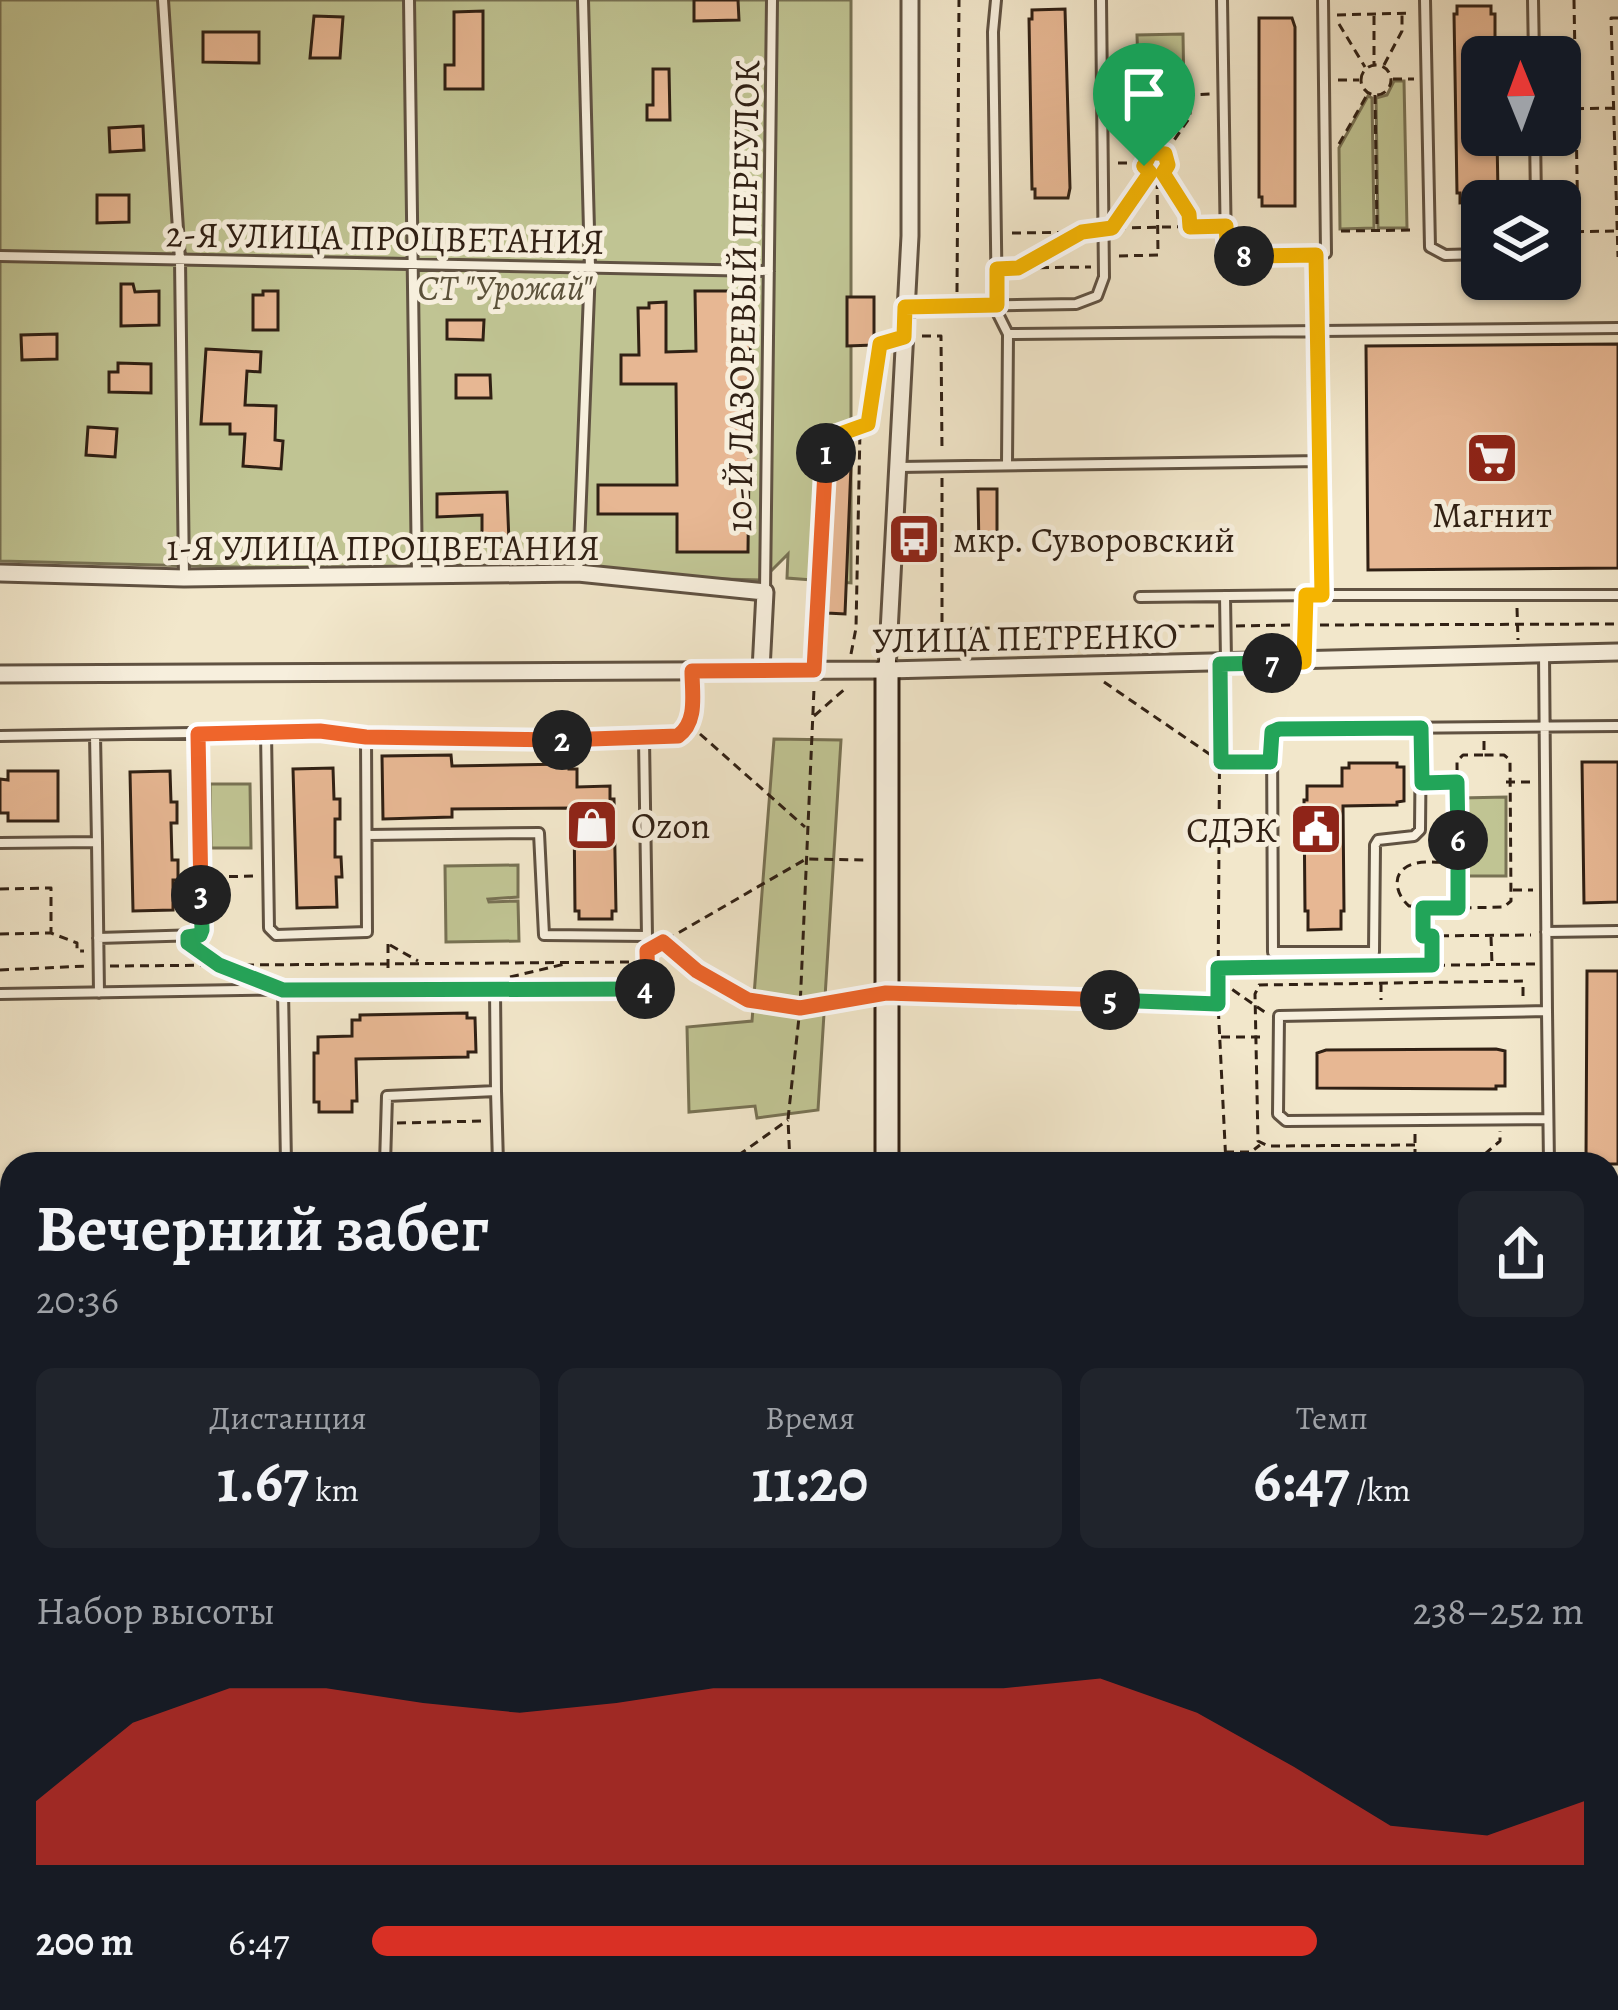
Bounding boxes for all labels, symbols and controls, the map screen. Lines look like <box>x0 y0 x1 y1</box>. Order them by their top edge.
north arrow <box>1461 36 1581 156</box>
map controls <box>1461 36 1581 300</box>
pin <box>1093 43 1195 166</box>
street label: 10-Й ЛАЗОРЕВЫЙ ПЕРЕУЛОК <box>714 60 771 532</box>
icon: arrive <box>1111 61 1177 127</box>
button: layers <box>1461 180 1581 300</box>
street label: 2-Я УЛИЦА ПРОЦВЕТАНИЯ <box>165 209 605 266</box>
pin: 8 <box>1214 226 1274 286</box>
text: 8 <box>1236 233 1252 278</box>
park label: СТ "Урожай" <box>417 263 593 312</box>
pin: 1 <box>796 423 856 483</box>
text: 1 <box>820 430 832 475</box>
supermarket icon: Магнит <box>1464 430 1520 486</box>
place label: Магнит <box>1432 490 1552 539</box>
bus stop icon: мкр. Суворовский <box>886 511 942 567</box>
place label: мкр. Суворовский <box>953 515 1235 564</box>
street label: 1-Я УЛИЦА ПРОЦВЕТАНИЯ <box>166 523 600 572</box>
street label: УЛИЦА ПЕТРЕНКО <box>872 610 1178 665</box>
pin: 7 <box>1242 633 1302 693</box>
text: 7 <box>1265 640 1279 685</box>
pin: 2 <box>532 710 592 770</box>
text: 2 <box>554 717 570 762</box>
shop icon: Ozon <box>564 797 620 853</box>
place label: Ozon <box>631 801 710 850</box>
public building icon: СДЭК <box>1288 801 1344 857</box>
place label: СДЭК <box>1186 805 1277 854</box>
pin: 6 <box>1428 810 1488 870</box>
text: 6 <box>1450 817 1466 862</box>
pin: 3 <box>171 865 231 925</box>
text: 3 <box>194 872 208 917</box>
pin: 4 <box>615 959 675 1019</box>
text: 4 <box>637 966 653 1011</box>
pin: 5 <box>1080 970 1140 1030</box>
text: 5 <box>1103 977 1117 1022</box>
text: Вечерний забег <box>36 1183 489 1273</box>
button: share <box>1458 1191 1584 1317</box>
text: 20:36 <box>36 1273 119 1326</box>
text: Дистанция <box>209 1395 367 1440</box>
text: Время <box>765 1395 855 1440</box>
text: Темп <box>1296 1395 1368 1440</box>
text: 1.67 <box>217 1440 309 1522</box>
text: 11:20 <box>752 1440 868 1522</box>
text: 6:47 <box>1253 1440 1349 1522</box>
text: km <box>309 1467 359 1512</box>
text: /km <box>1349 1467 1411 1512</box>
text: Набор высоты <box>36 1584 275 1637</box>
text: 238–252 m <box>1413 1584 1584 1637</box>
text: 200 m <box>36 1915 134 1968</box>
text: 6:47 <box>228 1915 289 1968</box>

